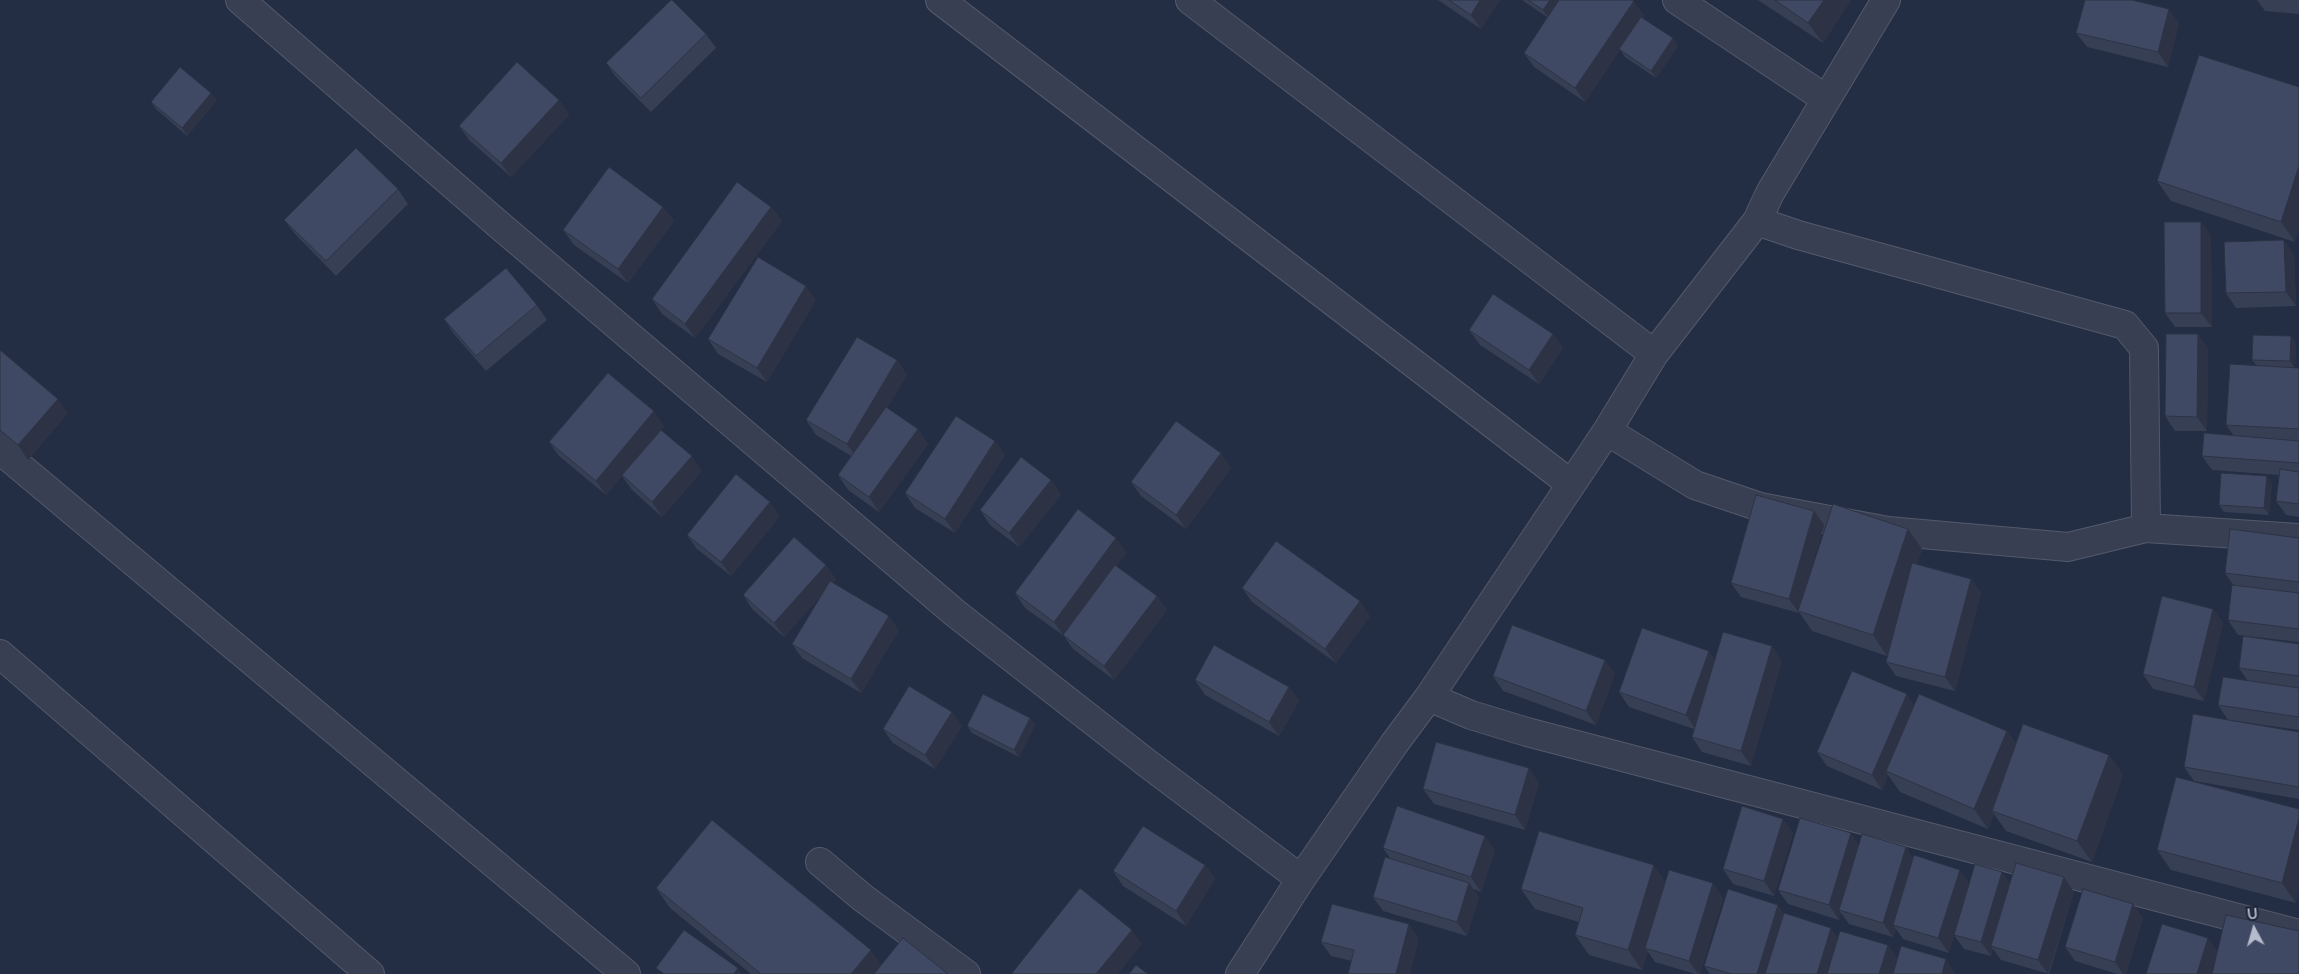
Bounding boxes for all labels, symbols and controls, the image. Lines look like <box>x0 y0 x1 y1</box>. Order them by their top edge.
north arrow <box>2229 904 2279 954</box>
text: U <box>2246 906 2258 923</box>

